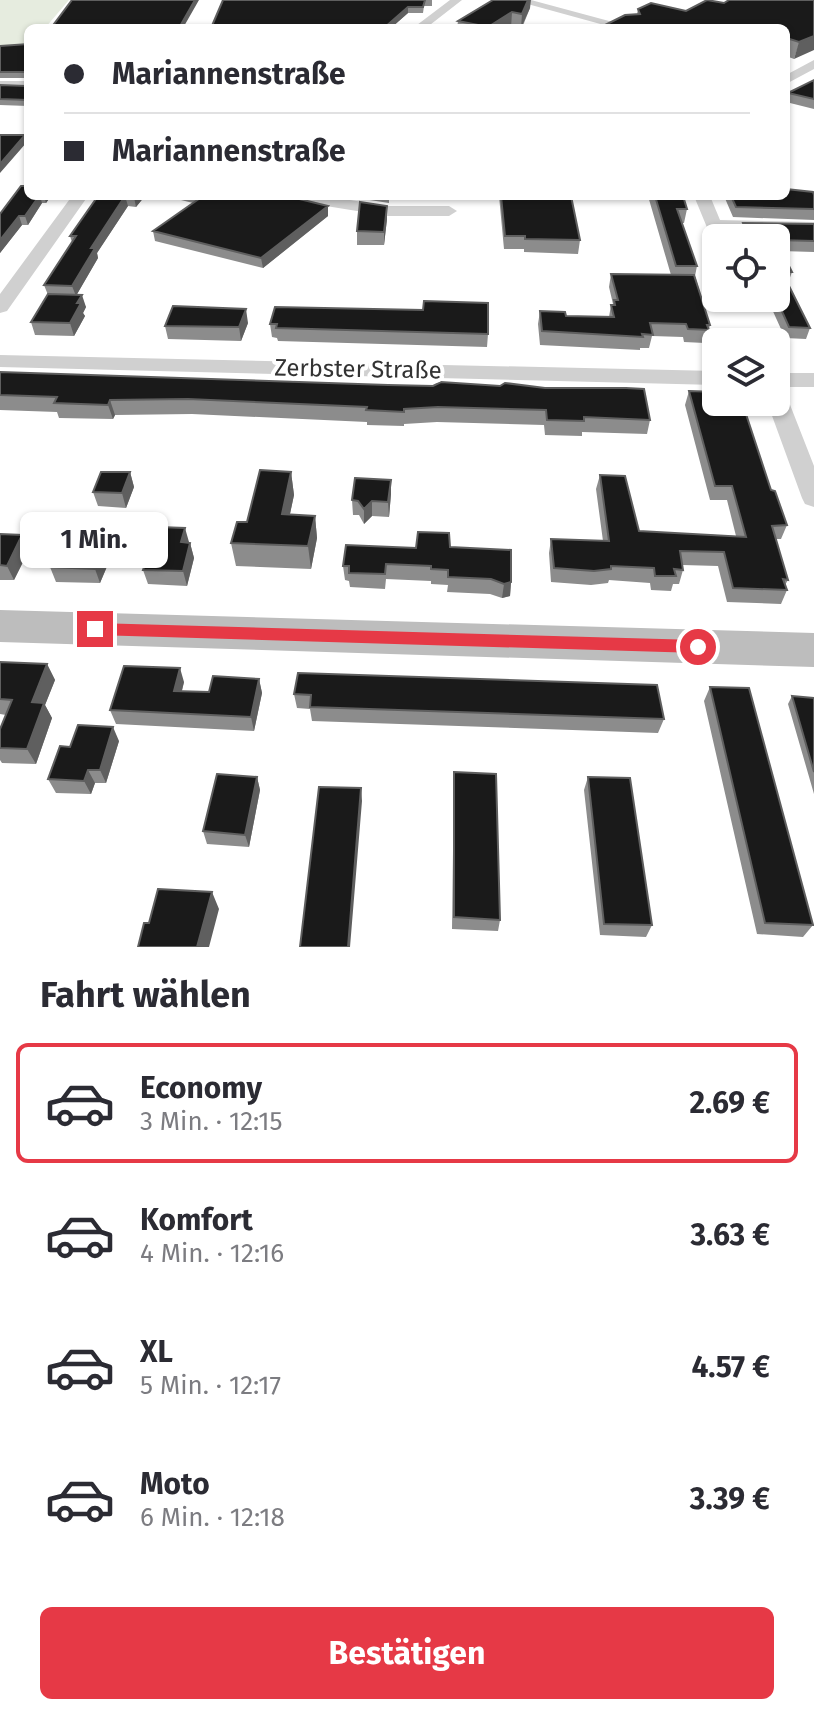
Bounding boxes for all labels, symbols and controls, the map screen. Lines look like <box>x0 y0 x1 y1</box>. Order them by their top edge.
text: Mariannenstraße <box>112 56 346 92</box>
text: Mariannenstraße <box>112 133 346 169</box>
map controls <box>702 224 790 416</box>
button: locate <box>702 224 790 312</box>
button: layers <box>702 328 790 416</box>
street label: Zerbster Straße <box>274 354 442 384</box>
callout: 1 Min. <box>21 513 169 569</box>
text: 1 Min. <box>60 524 128 555</box>
route end <box>77 611 113 647</box>
route start <box>680 629 716 665</box>
text: Fahrt wählen <box>40 973 251 1017</box>
icon: car <box>44 1067 116 1139</box>
text: Economy <box>140 1070 262 1106</box>
text: 2.69 € <box>689 1085 770 1121</box>
text: 3 Min. · 12:15 <box>140 1106 283 1137</box>
icon: car <box>44 1199 116 1271</box>
text: Komfort <box>140 1202 253 1238</box>
text: 3.63 € <box>690 1217 770 1253</box>
text: 4 Min. · 12:16 <box>140 1238 284 1269</box>
icon: car <box>44 1331 116 1403</box>
text: XL <box>140 1334 173 1370</box>
text: 4.57 € <box>691 1349 770 1385</box>
text: 5 Min. · 12:17 <box>140 1370 281 1401</box>
icon: car <box>44 1463 116 1535</box>
text: Moto <box>140 1466 210 1502</box>
text: 3.39 € <box>690 1481 770 1517</box>
text: 6 Min. · 12:18 <box>140 1502 285 1533</box>
button: Bestätigen <box>40 1607 774 1699</box>

